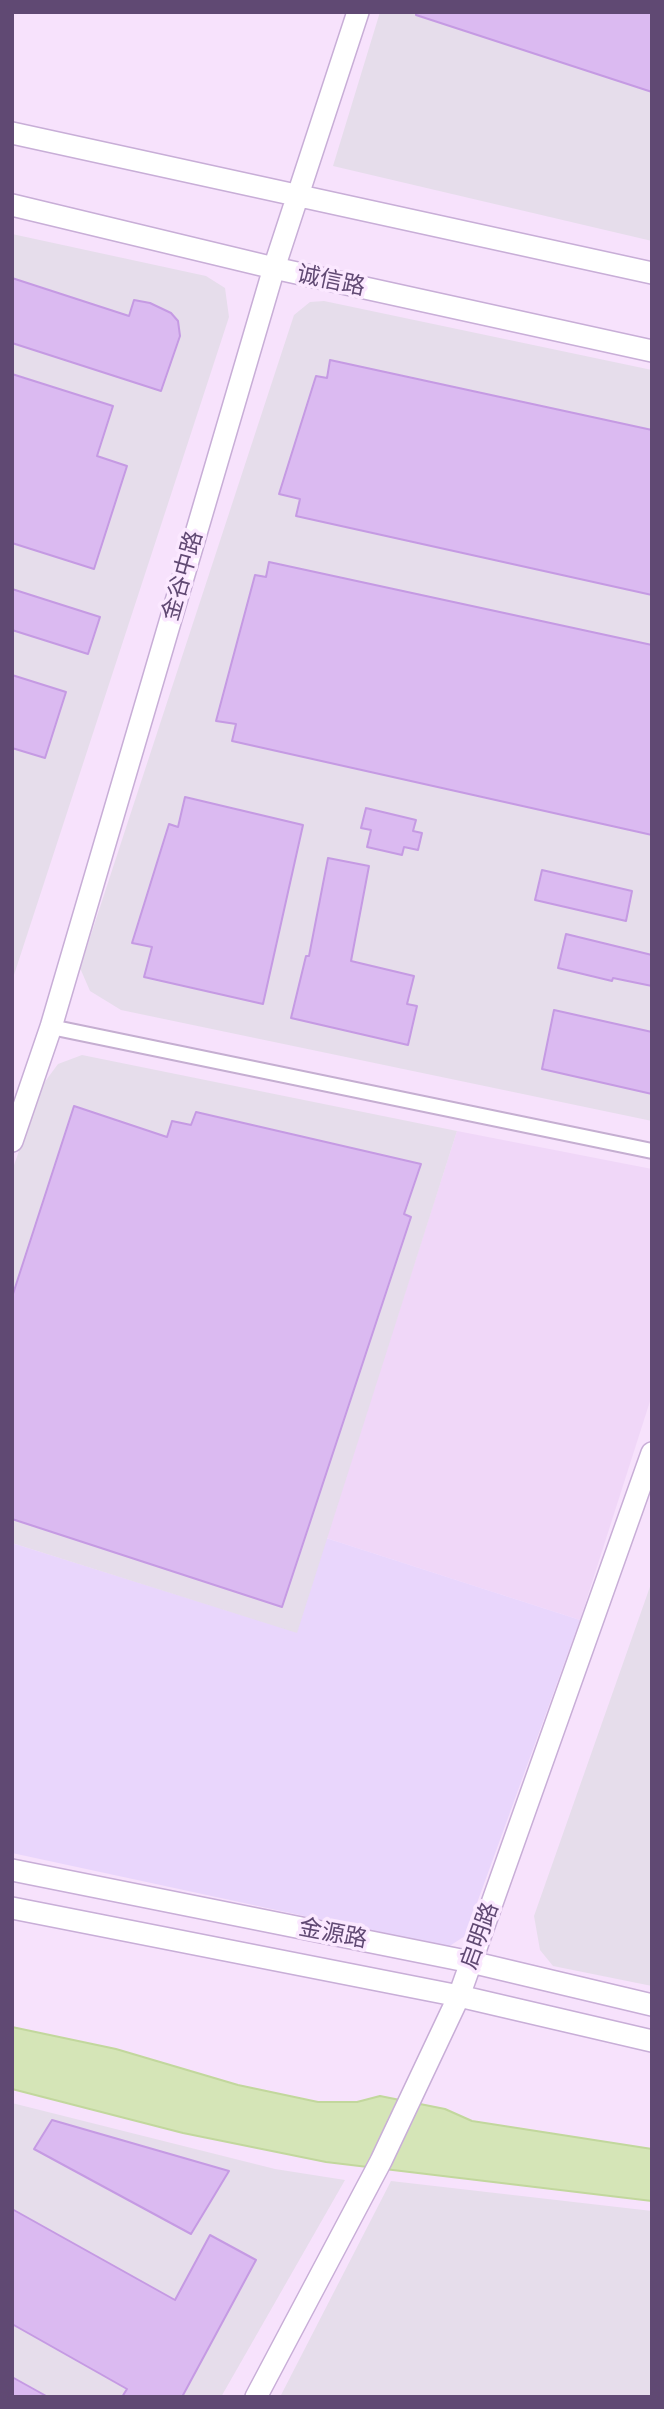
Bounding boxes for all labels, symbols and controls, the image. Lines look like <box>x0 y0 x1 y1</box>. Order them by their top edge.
street label: 诚信路 <box>294 260 368 302</box>
street label: 金谷中路 <box>157 528 209 624</box>
street label: 启明路 <box>455 1899 505 1973</box>
street label: 金源路 <box>297 1914 369 1954</box>

